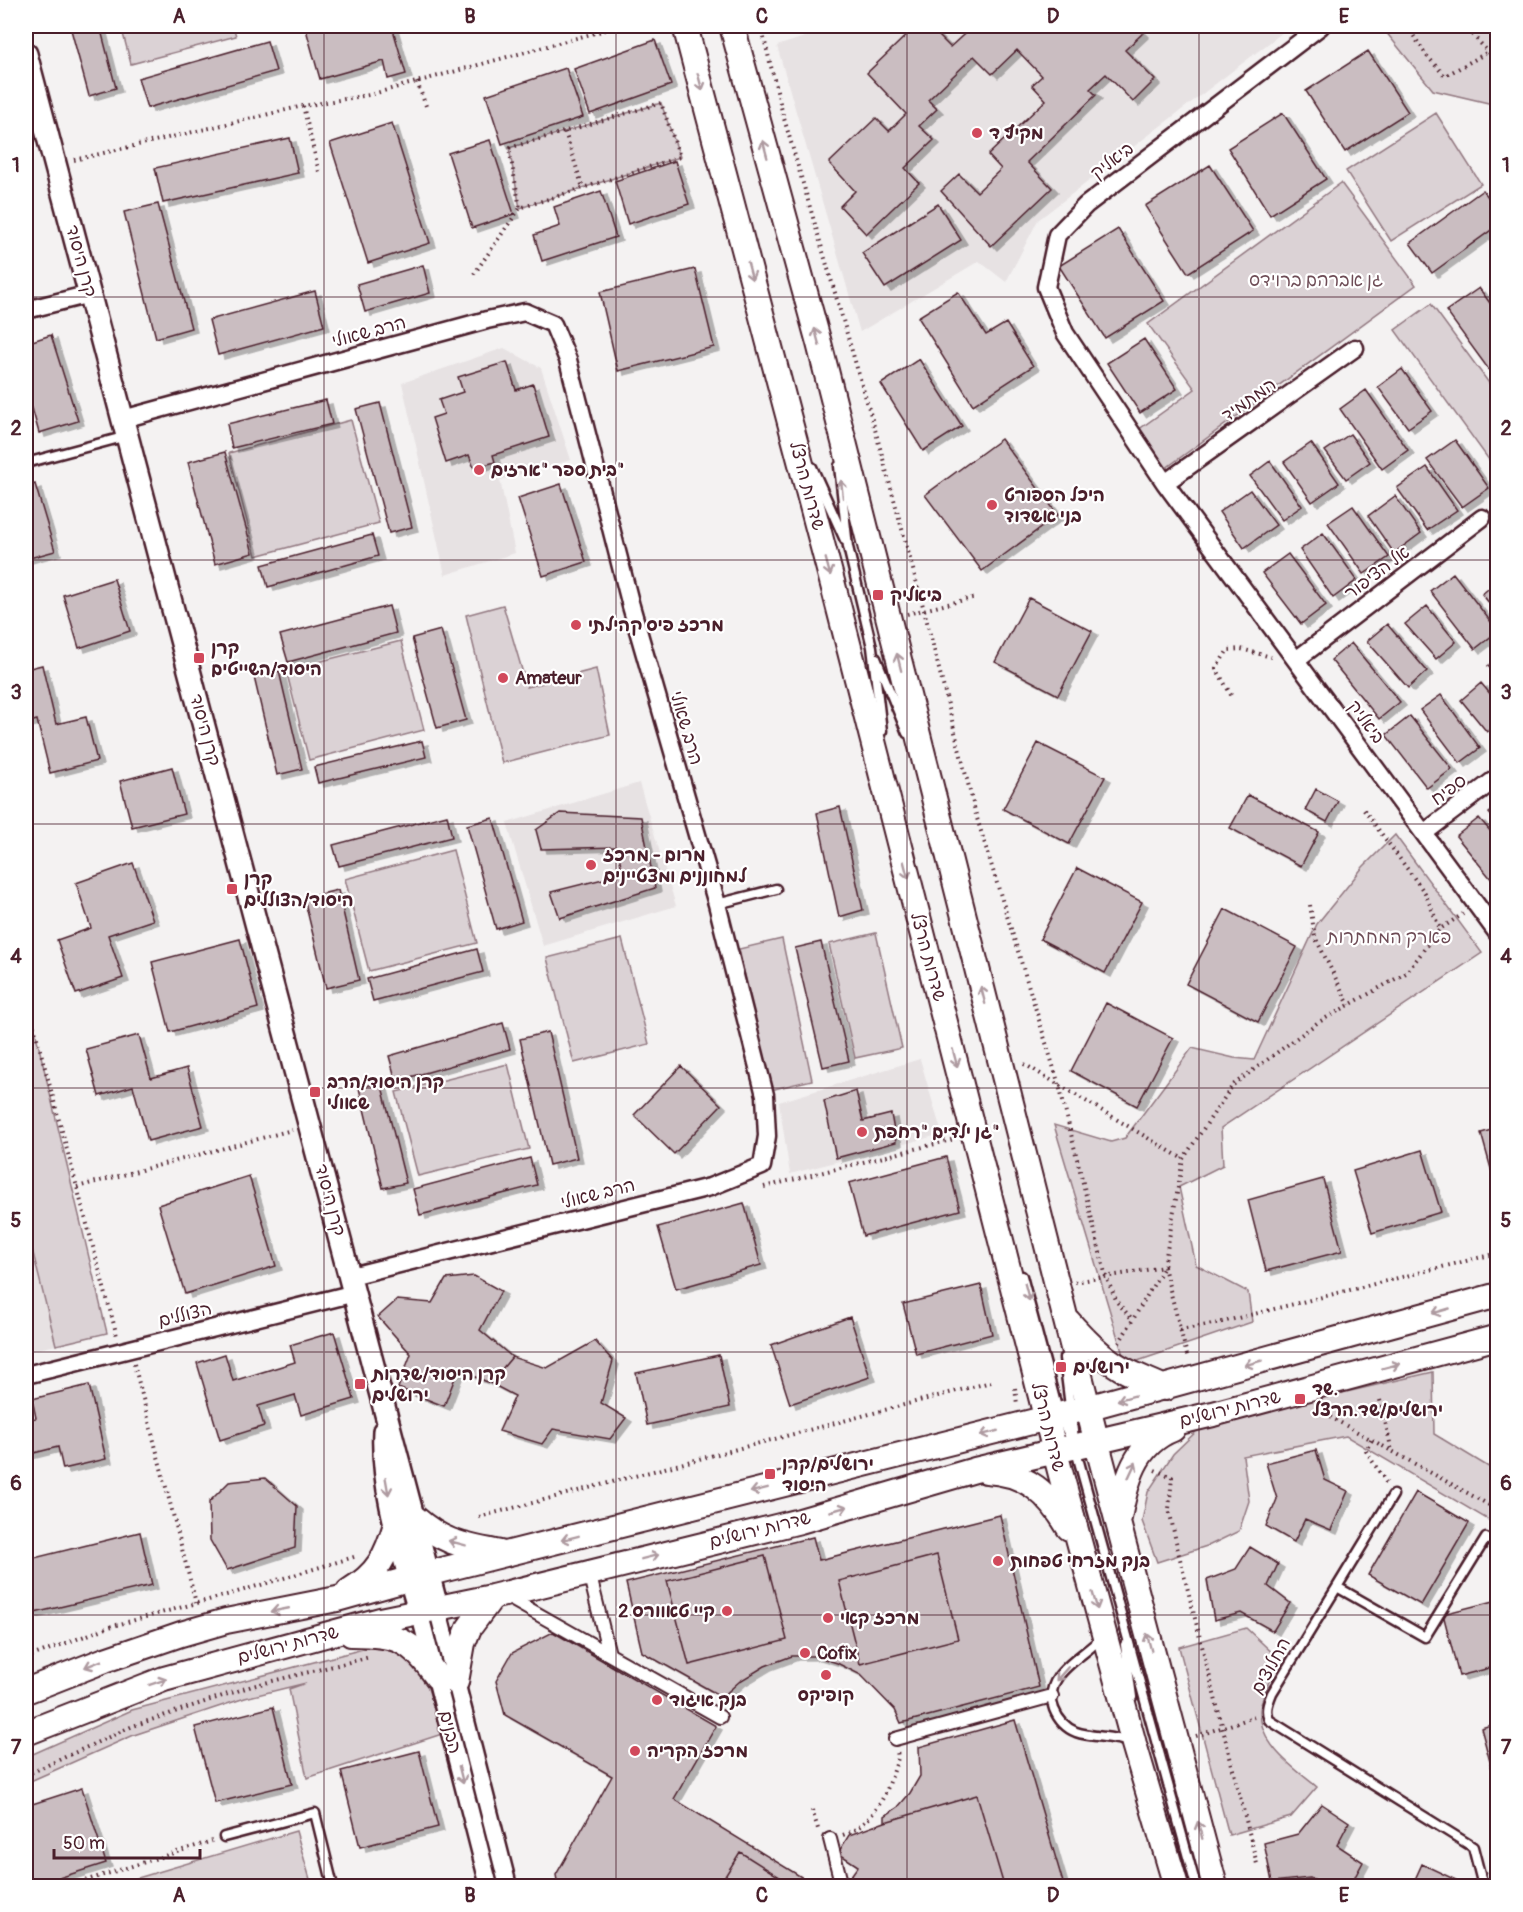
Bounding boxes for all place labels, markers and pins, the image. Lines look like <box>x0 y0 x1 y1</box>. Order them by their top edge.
place label: מקיף ד <box>989 122 1044 145</box>
marker: מקיף ד <box>970 126 984 140</box>
place label: בית ספר "ארזים" <box>491 459 624 482</box>
marker: בית ספר "ארזים" <box>472 463 486 477</box>
place label: היכל הספורט בני אשדוד <box>1004 484 1105 528</box>
marker: היכל הספורט בני אשדוד <box>985 498 999 512</box>
place label: ביאליק <box>890 584 942 607</box>
marker: ביאליק <box>871 588 885 602</box>
place label: מרכז פיס קהילתי <box>588 614 724 637</box>
marker: מרכז פיס קהילתי <box>569 618 583 632</box>
place label: קרן היסוד/השייטים <box>211 637 322 681</box>
marker: קרן היסוד/השייטים <box>192 651 206 665</box>
place label: Amateur <box>515 667 582 690</box>
marker: Amateur <box>496 671 510 685</box>
place label: מרום - מרכז למחוננים ומצטיינים <box>603 844 747 888</box>
marker: מרום - מרכז למחוננים ומצטיינים <box>584 858 598 872</box>
place label: קרן היסוד/הצוללים <box>244 868 354 912</box>
marker: קרן היסוד/הצוללים <box>225 882 239 896</box>
place label: קרן היסוד/הרב שאולי <box>326 1071 444 1115</box>
marker: קרן היסוד/הרב שאולי <box>308 1085 322 1099</box>
place label: גן ילדים "רחפת" <box>874 1121 1000 1144</box>
marker: גן ילדים "רחפת" <box>855 1125 869 1139</box>
place label: ירושלים <box>1073 1356 1130 1379</box>
marker: ירושלים <box>1054 1360 1068 1374</box>
place label: קרן היסוד/שדרות ירושלים <box>370 1363 506 1407</box>
marker: קרן היסוד/שדרות ירושלים <box>353 1377 367 1391</box>
place label: שד. ירושלים/שד.הרצל <box>1312 1378 1443 1422</box>
marker: שד. ירושלים/שד.הרצל <box>1293 1392 1307 1406</box>
place label: ירושלים/קרן היסוד <box>782 1453 874 1497</box>
marker: ירושלים/קרן היסוד <box>763 1467 777 1481</box>
place label: בנק מזרחי טפחות <box>1010 1550 1150 1573</box>
marker: בנק מזרחי טפחות <box>991 1554 1005 1568</box>
place label: קיי טאוורס 2 <box>618 1600 715 1623</box>
marker: קיי טאוורס 2 <box>720 1604 734 1618</box>
place label: מרכז קאי <box>840 1607 920 1630</box>
marker: מרכז קאי <box>821 1611 835 1625</box>
place label: Cofix <box>817 1642 857 1665</box>
marker: Cofix <box>798 1646 812 1660</box>
marker: קופיקס <box>819 1668 833 1682</box>
place label: קופיקס <box>798 1684 854 1707</box>
place label: בנק איגוד <box>669 1689 747 1712</box>
marker: בנק איגוד <box>650 1693 664 1707</box>
place label: מרכז הקריה <box>647 1740 748 1763</box>
marker: מרכז הקריה <box>628 1744 642 1758</box>

